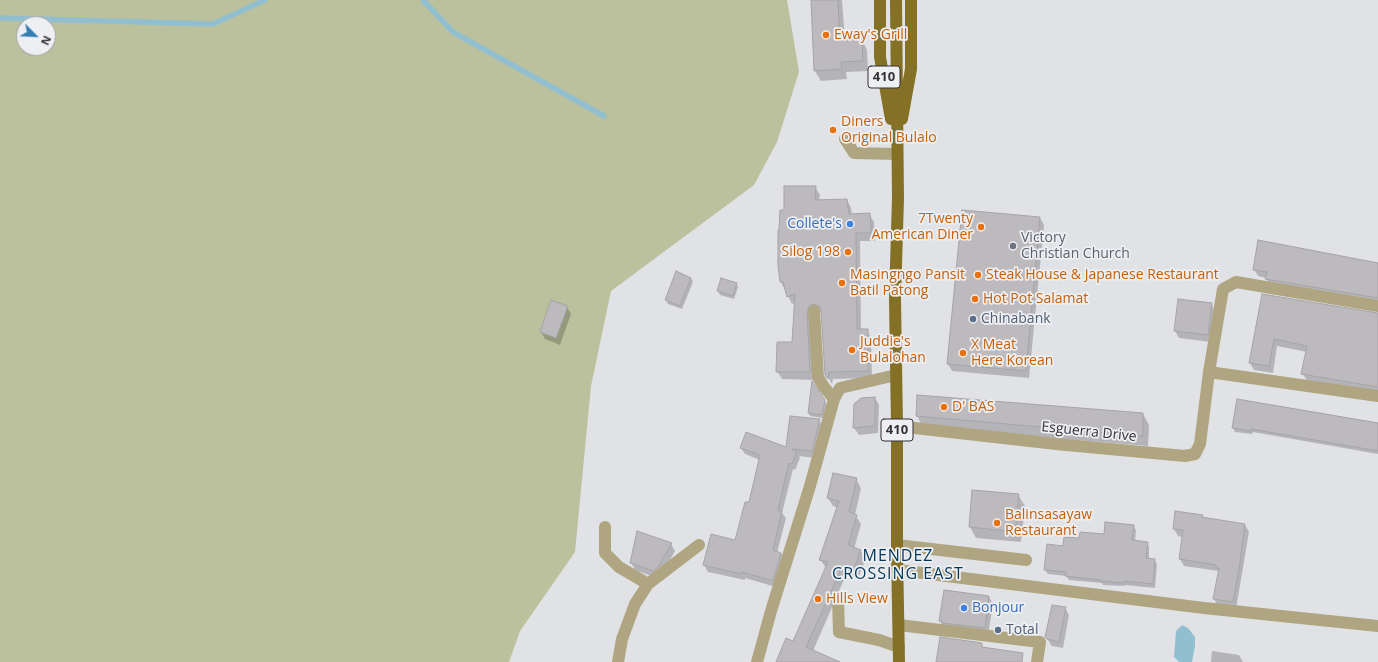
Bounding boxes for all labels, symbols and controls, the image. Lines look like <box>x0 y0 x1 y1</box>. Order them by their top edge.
north arrow <box>16 16 56 56</box>
place label: Eway's Grill <box>834 27 907 43</box>
marker: Eway's Grill <box>821 30 831 40</box>
text: N <box>38 34 55 48</box>
road number: 410 <box>868 66 900 88</box>
place label: Diners Original Bulalo <box>841 114 937 146</box>
marker: Diners Original Bulalo <box>828 125 838 135</box>
place label: 7Twenty American Diner <box>872 211 973 244</box>
place label: Collete's <box>787 216 842 232</box>
marker: Collete's <box>845 219 855 229</box>
marker: 7Twenty American Diner <box>976 222 986 232</box>
place label: Victory Christian Church <box>1021 230 1130 262</box>
marker: Victory Christian Church <box>1008 241 1018 251</box>
place label: Silog 198 <box>782 244 840 260</box>
marker: Silog 198 <box>843 247 853 257</box>
place label: Masingngo Pansit Batil Patong <box>850 267 965 300</box>
place label: Steak House & Japanese Restaurant <box>986 267 1219 283</box>
marker: Steak House & Japanese Restaurant <box>973 270 983 280</box>
marker: Masingngo Pansit Batil Patong <box>837 278 847 288</box>
place label: Hot Pot Salamat <box>983 291 1088 307</box>
marker: Hot Pot Salamat <box>970 294 980 304</box>
place label: Chinabank <box>981 311 1051 327</box>
marker: Chinabank <box>968 314 978 324</box>
place label: Juddie's Bulalohan <box>860 334 926 366</box>
place label: X Meat Here Korean <box>971 337 1053 370</box>
marker: Juddie's Bulalohan <box>847 345 857 355</box>
marker: X Meat Here Korean <box>958 348 968 358</box>
place label: D' BAS <box>952 399 994 415</box>
marker: D' BAS <box>939 402 949 412</box>
road number: 410 <box>881 419 913 441</box>
street label: Esguerra Drive <box>1041 419 1137 445</box>
place label: Balinsasayaw Restaurant <box>1005 507 1092 540</box>
marker: Balinsasayaw Restaurant <box>992 518 1002 528</box>
district label: MENDEZ CROSSING EAST <box>832 546 964 584</box>
place label: Hills View <box>826 591 888 607</box>
marker: Hills View <box>813 594 823 604</box>
place label: Bonjour <box>972 600 1024 616</box>
marker: Bonjour <box>959 603 969 613</box>
place label: Total <box>1006 622 1038 638</box>
marker: Total <box>993 625 1003 635</box>

